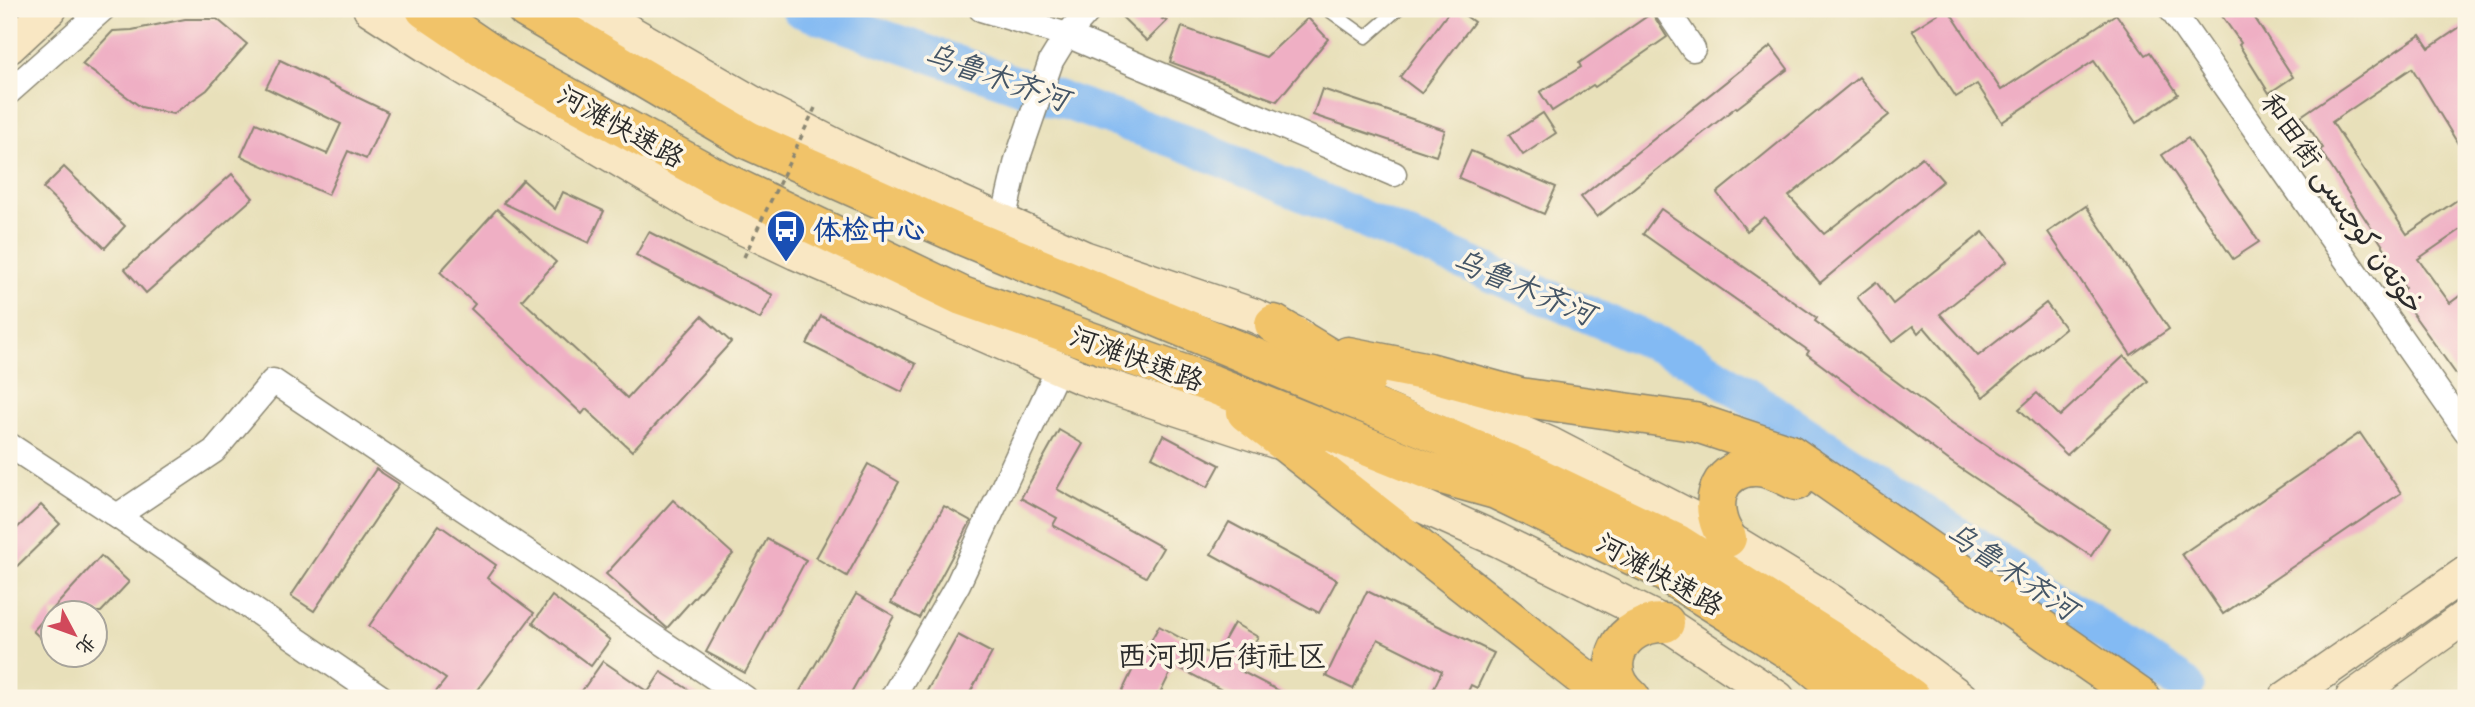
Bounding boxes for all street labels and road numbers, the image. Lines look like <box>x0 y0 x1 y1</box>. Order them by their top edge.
street label: 河滩快速路 <box>548 79 690 182</box>
street label: 和田街 خوتەن كوچىسى <box>2247 87 2430 325</box>
street label: 河滩快速路 <box>1063 320 1208 405</box>
street label: 河滩快速路 <box>1587 527 1729 630</box>

